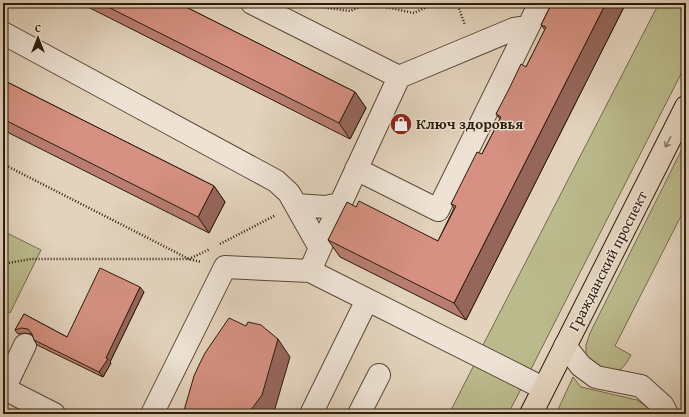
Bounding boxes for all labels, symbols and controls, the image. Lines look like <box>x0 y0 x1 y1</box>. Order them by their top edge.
north arrow <box>18 18 58 58</box>
text: С <box>35 20 41 36</box>
shop icon: Ключ здоровья <box>388 111 414 137</box>
place label: Ключ здоровья <box>416 113 523 134</box>
one-way arrow <box>664 136 672 148</box>
street label: Гражданский проспект <box>563 186 652 334</box>

